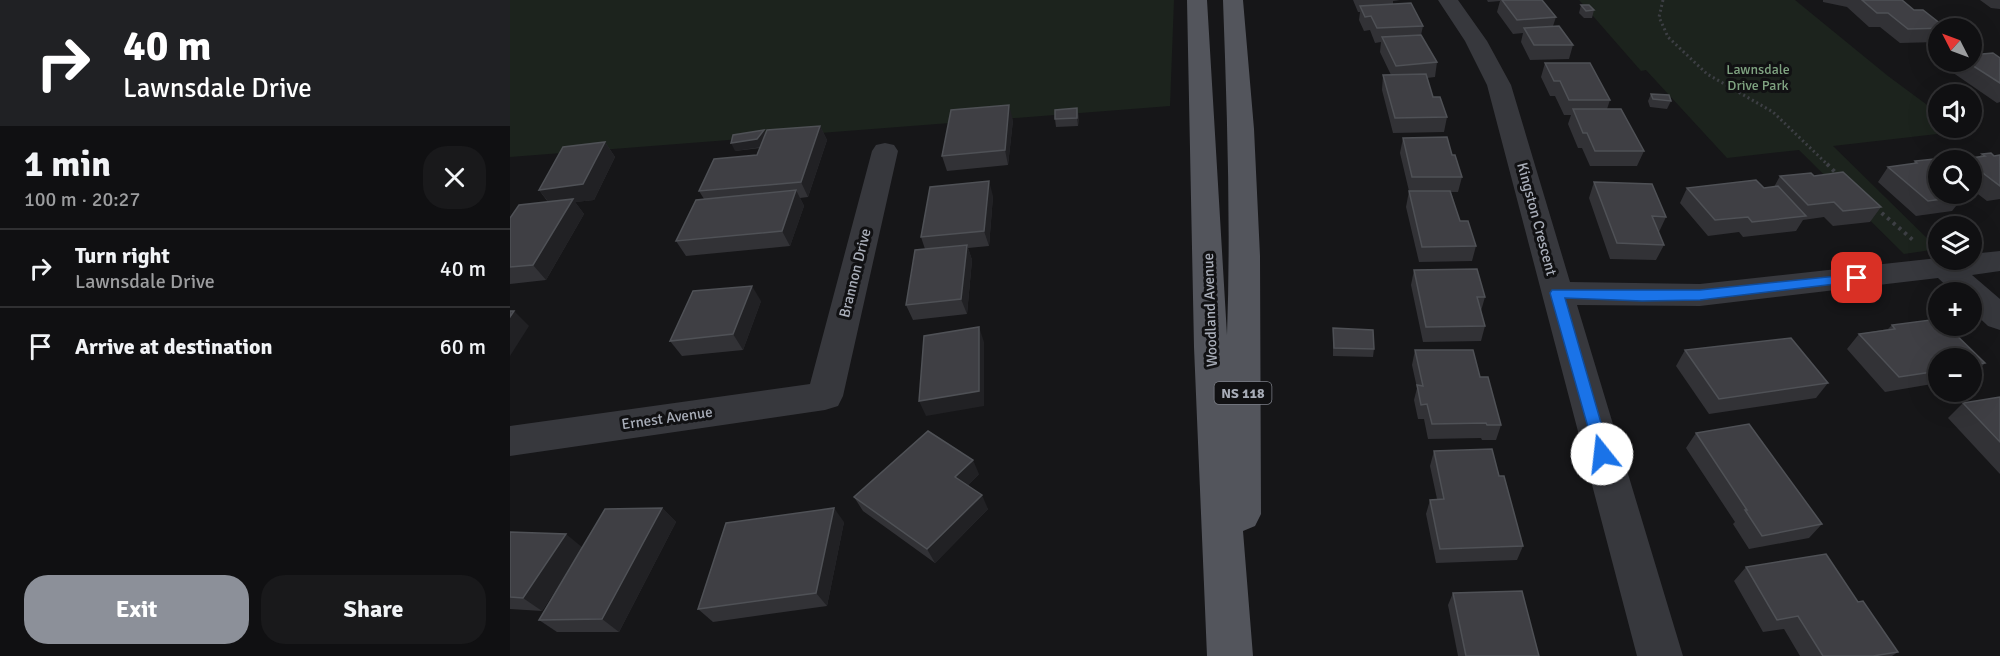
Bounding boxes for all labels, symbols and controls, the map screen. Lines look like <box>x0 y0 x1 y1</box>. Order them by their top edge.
north arrow <box>1928 18 1982 72</box>
map controls <box>1928 18 1982 402</box>
text: 40 m <box>123 21 212 72</box>
icon: right <box>24 24 102 102</box>
park label: Lawnsdale Drive Park <box>1726 61 1790 94</box>
text: Lawnsdale Drive <box>123 72 312 105</box>
button: sound <box>1928 84 1982 138</box>
text: 1 min <box>24 142 111 187</box>
button: close <box>423 146 486 209</box>
button: search <box>1928 150 1982 204</box>
street label: Kingston Crescent <box>1513 160 1561 278</box>
text: 100 m · 20:27 <box>24 187 140 212</box>
button: layers <box>1928 216 1982 270</box>
street label: Brannon Drive <box>835 227 875 319</box>
text: Turn right <box>75 242 170 269</box>
icon: right <box>24 252 57 285</box>
pin <box>1831 252 1882 303</box>
street label: Woodland Avenue <box>1199 253 1221 367</box>
text: 40 m <box>440 255 486 282</box>
icon: arrive <box>1840 261 1873 294</box>
text: Lawnsdale Drive <box>75 269 215 294</box>
button: + <box>1928 282 1982 336</box>
icon: arrive <box>24 330 57 363</box>
text: Arrive at destination <box>75 333 272 360</box>
text: 60 m <box>440 333 486 360</box>
button: − <box>1928 348 1982 402</box>
road number: NS 118 <box>1214 382 1272 404</box>
street label: Ernest Avenue <box>620 403 714 433</box>
position arrow <box>1570 422 1634 486</box>
button: Exit <box>24 575 249 644</box>
button: Share <box>261 575 486 644</box>

